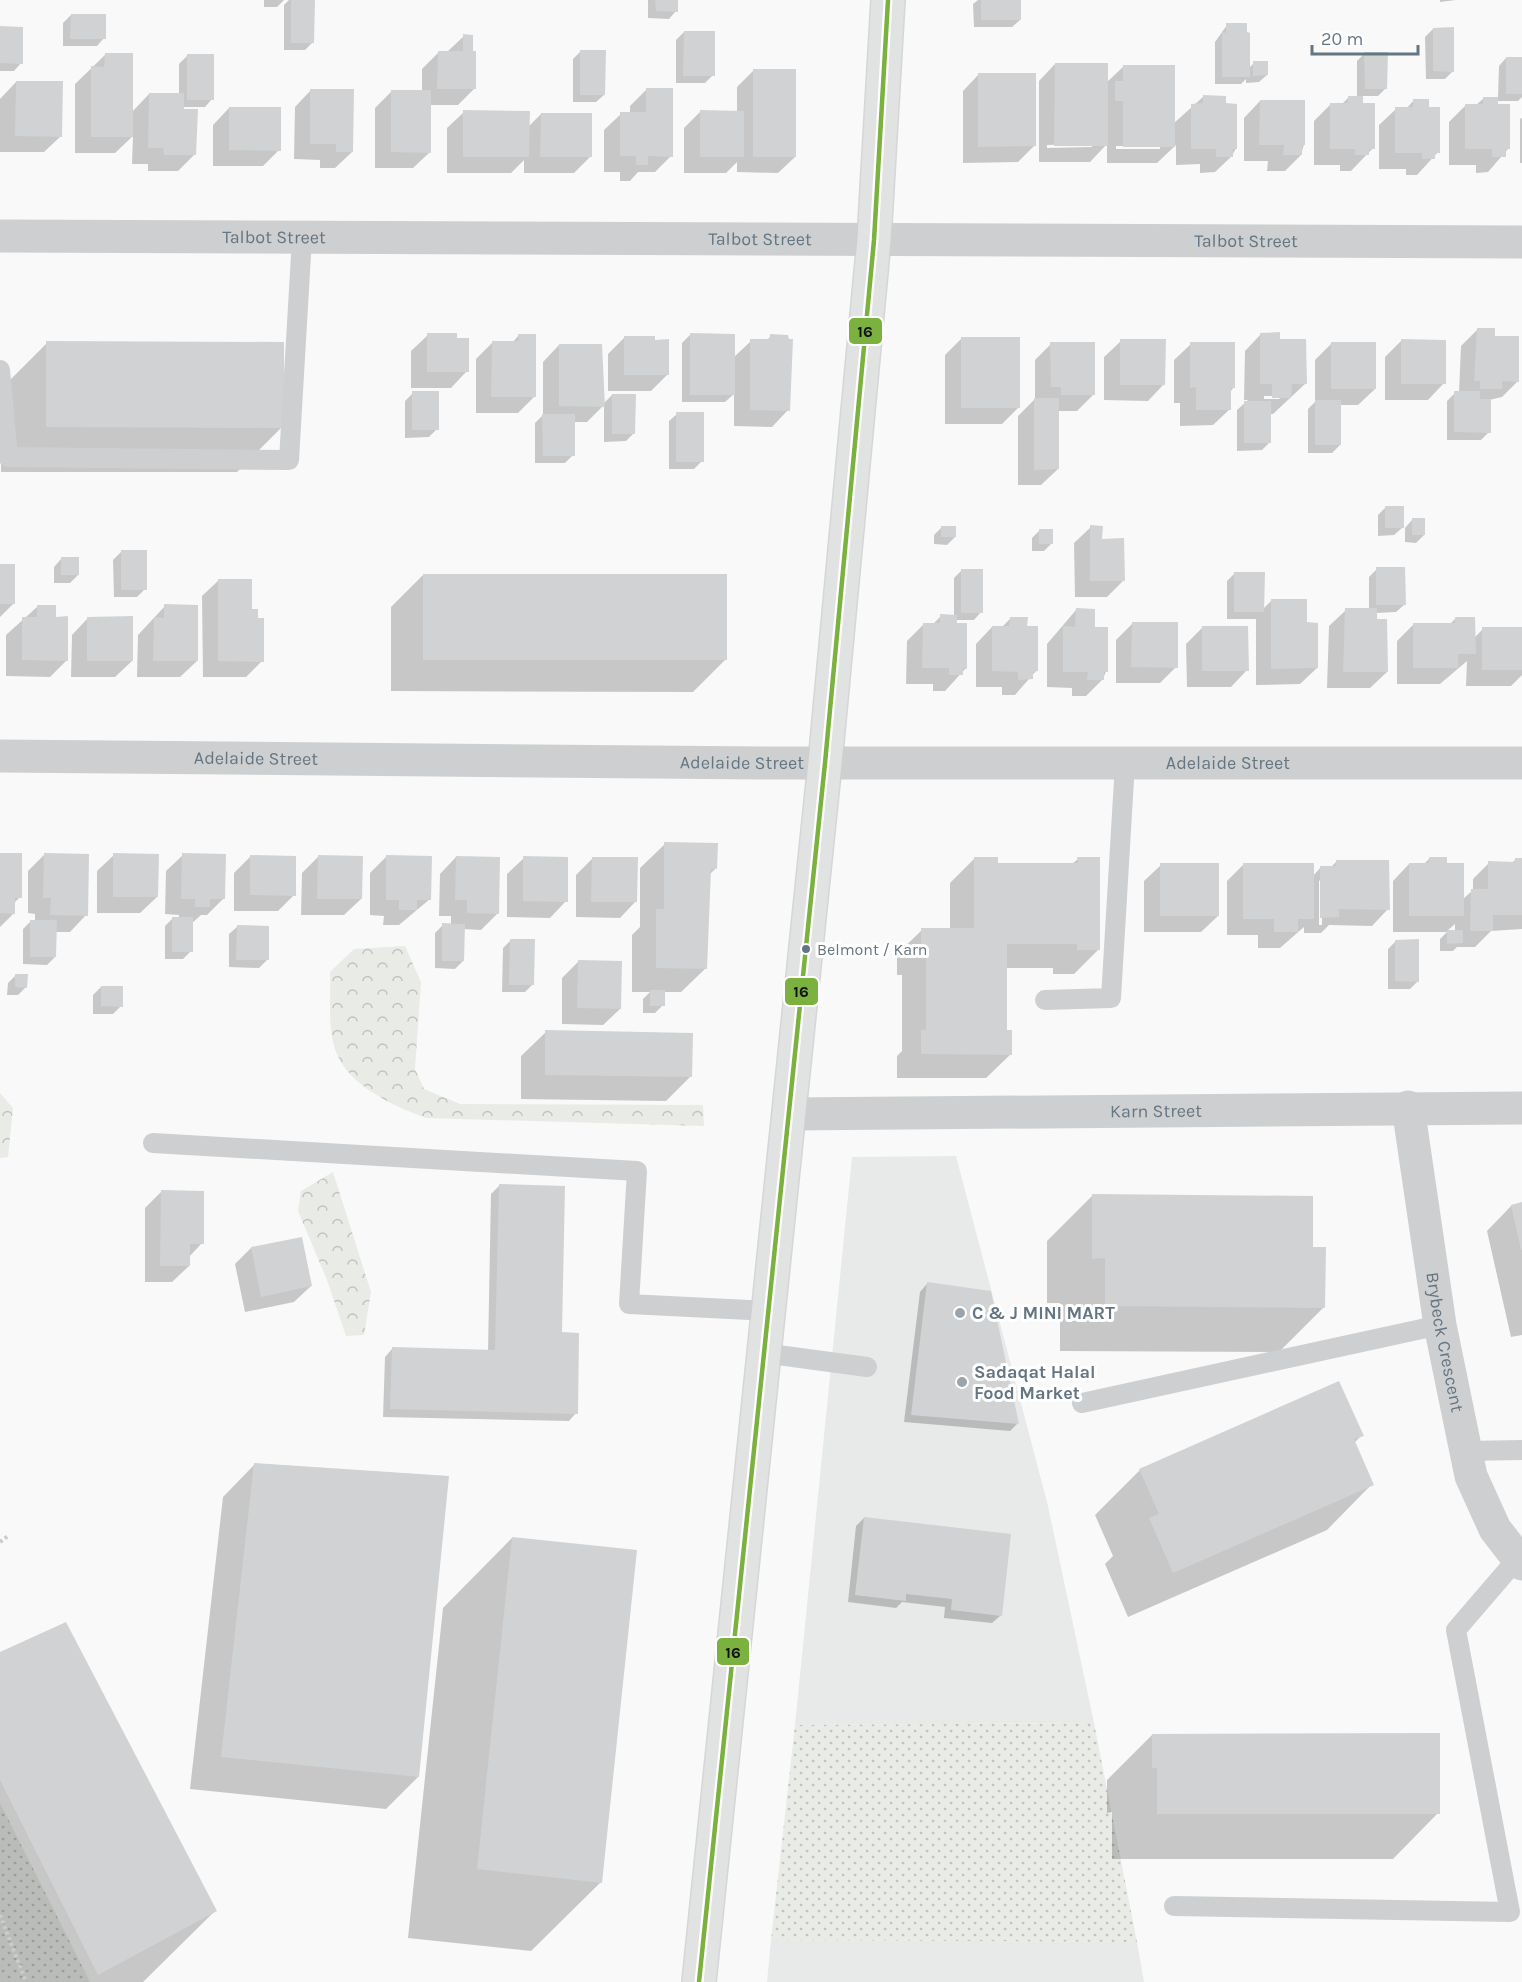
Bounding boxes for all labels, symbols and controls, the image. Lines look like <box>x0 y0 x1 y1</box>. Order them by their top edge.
scale bar <box>1312 18 1418 56</box>
text: 20 m <box>1321 28 1363 50</box>
street label: Talbot Street <box>222 226 326 248</box>
street label: Talbot Street <box>708 228 812 250</box>
street label: Talbot Street <box>1194 230 1298 252</box>
line badge: 16 <box>848 317 883 345</box>
text: 16 <box>857 322 873 341</box>
street label: Adelaide Street <box>194 747 318 770</box>
street label: Adelaide Street <box>680 751 804 774</box>
street label: Adelaide Street <box>1166 752 1290 774</box>
place label: Belmont / Karn <box>817 940 928 959</box>
marker: Belmont / Karn <box>800 943 812 955</box>
line badge: 16 <box>784 977 819 1006</box>
text: 16 <box>793 982 809 1001</box>
street label: Karn Street <box>1110 1100 1202 1122</box>
street label: Brybeck Crescent <box>1421 1271 1469 1414</box>
place label: C & J MINI MART <box>972 1302 1115 1324</box>
marker: C & J MINI MART <box>953 1306 967 1320</box>
place label: Sadaqat Halal Food Market <box>974 1361 1095 1404</box>
marker: Sadaqat Halal Food Market <box>955 1375 969 1389</box>
line badge: 16 <box>716 1637 750 1666</box>
text: 16 <box>725 1643 741 1662</box>

